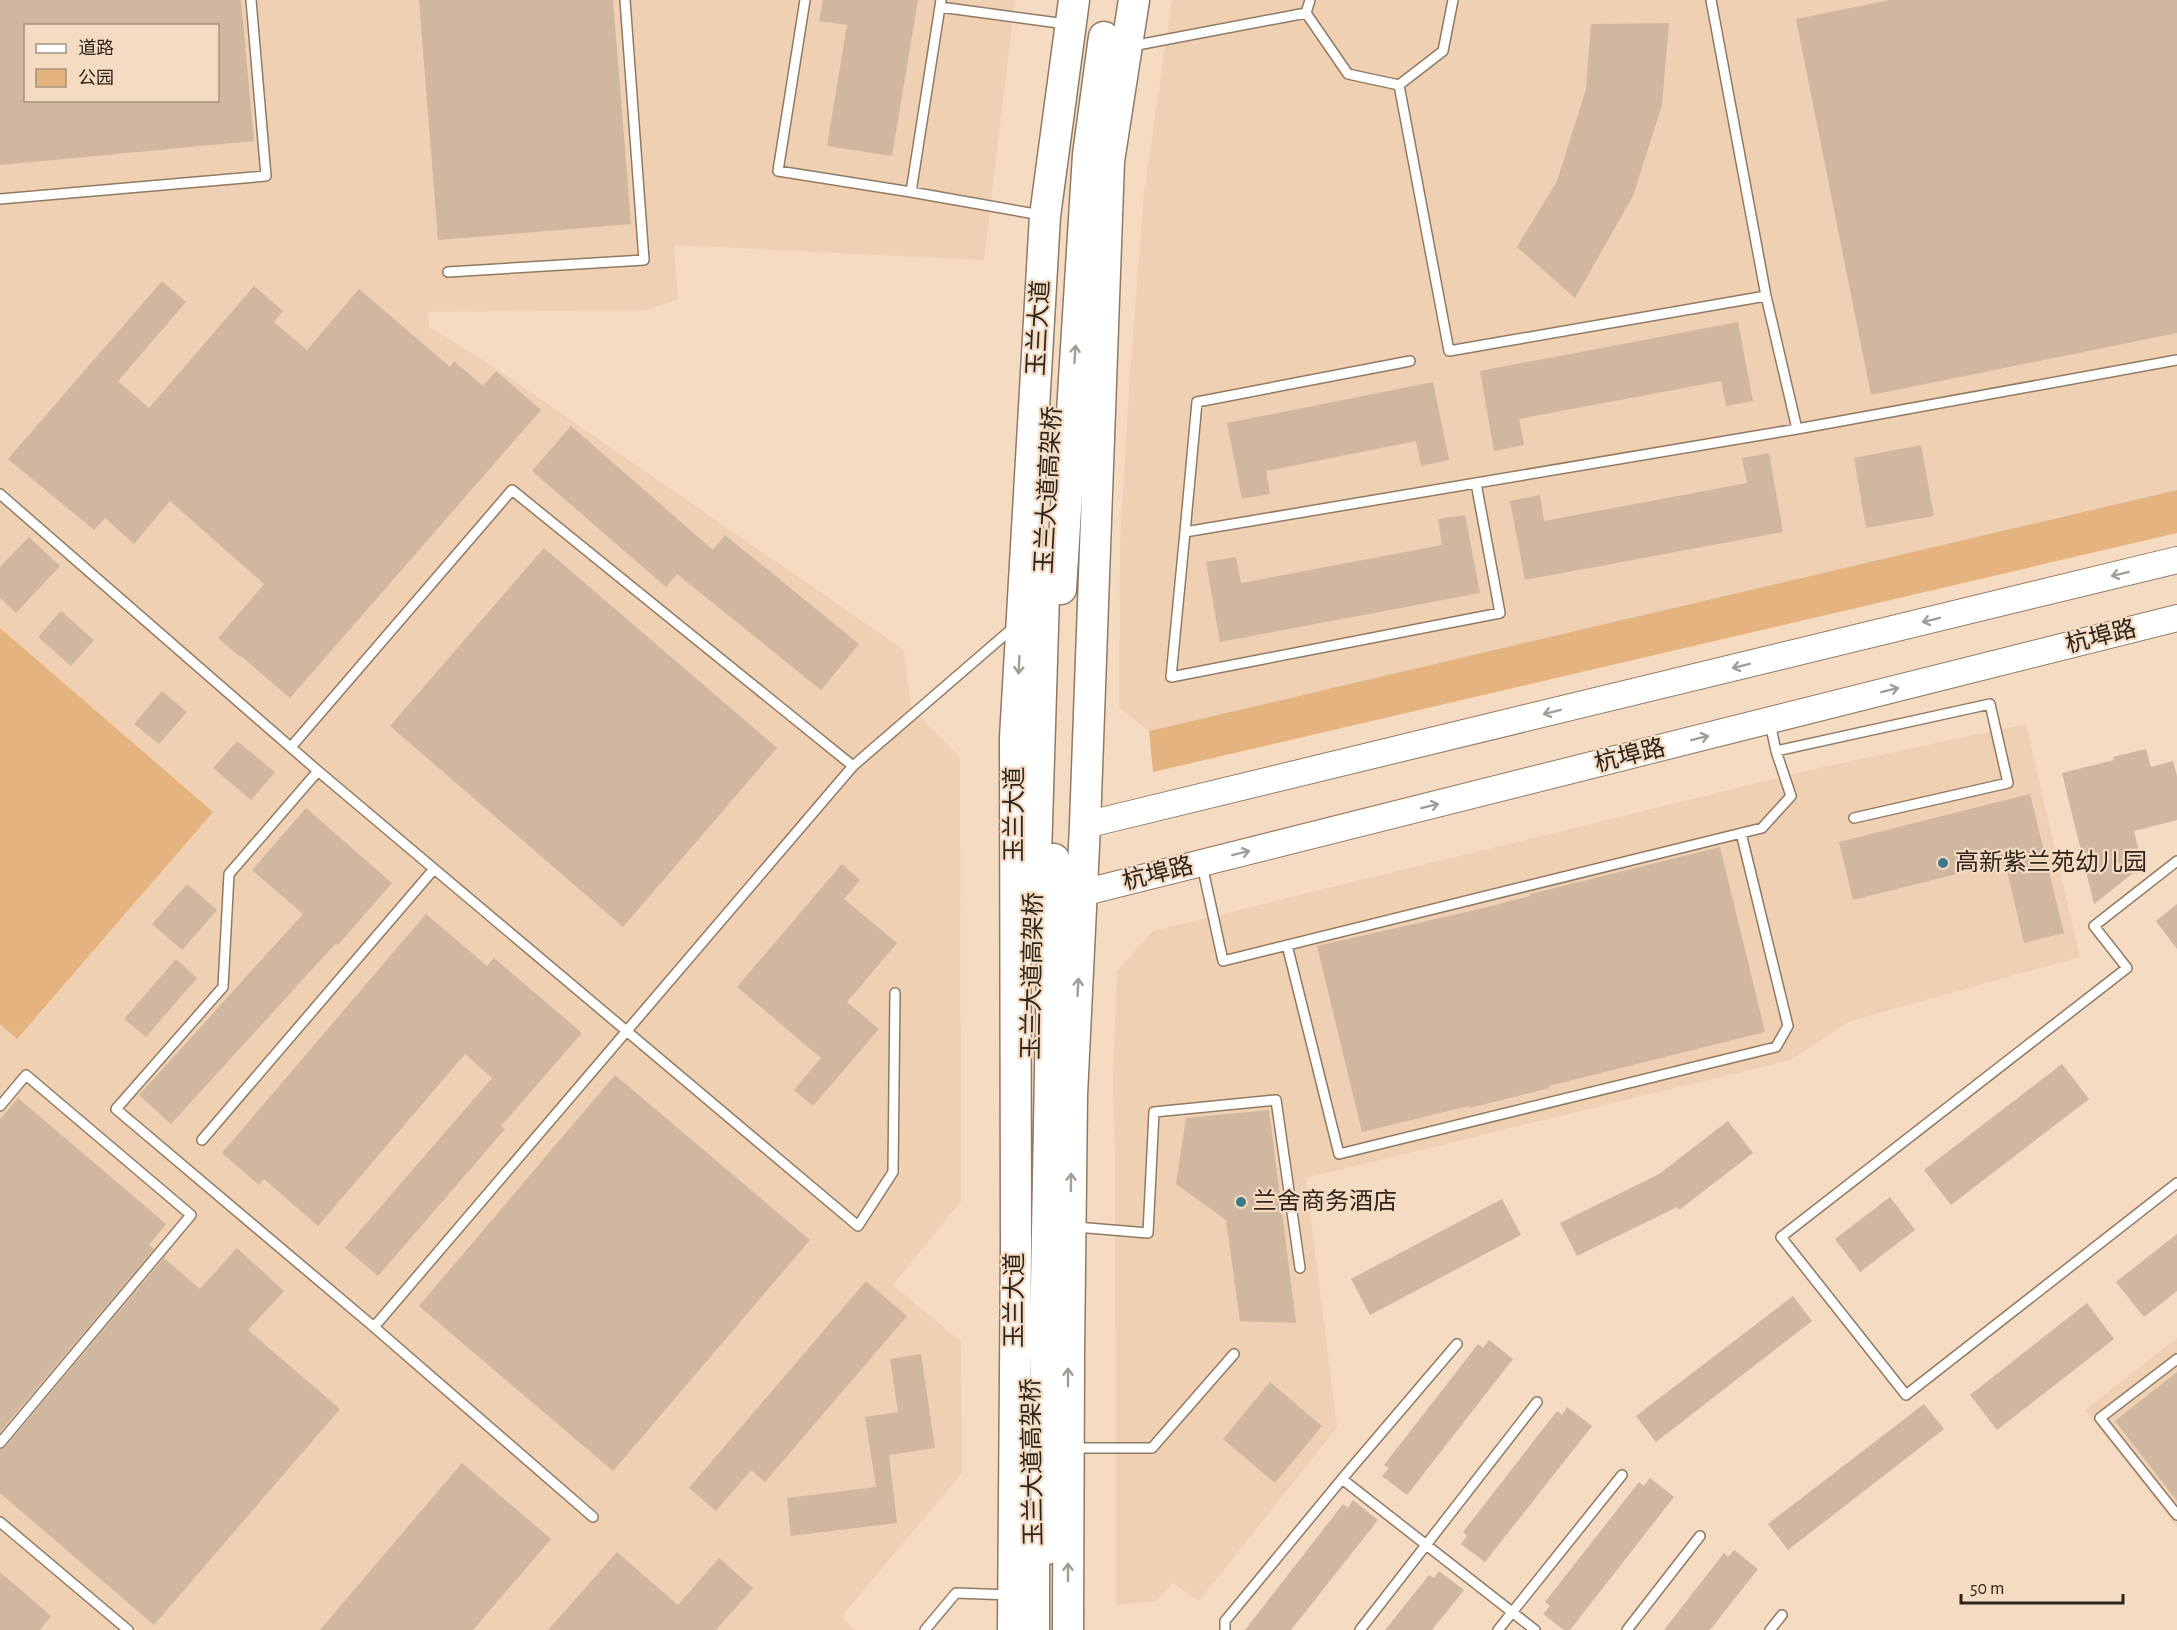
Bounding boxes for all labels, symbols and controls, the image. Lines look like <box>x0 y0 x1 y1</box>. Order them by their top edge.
legend <box>24 24 219 102</box>
text: 道路 <box>78 38 114 58</box>
text: 公园 <box>78 69 114 88</box>
street label: 玉兰大道 <box>1023 279 1053 377</box>
one-way arrow <box>1070 345 1081 365</box>
street label: 玉兰大道高架桥 <box>1031 405 1065 575</box>
one-way arrow <box>2111 568 2130 580</box>
one-way arrow <box>1921 614 1940 626</box>
street label: 杭埠路 <box>2063 615 2139 657</box>
one-way arrow <box>1014 654 1025 674</box>
one-way arrow <box>1732 660 1751 672</box>
one-way arrow <box>1880 684 1899 696</box>
one-way arrow <box>1542 706 1561 718</box>
one-way arrow <box>1691 731 1710 743</box>
street label: 杭埠路 <box>1592 734 1668 776</box>
street label: 玉兰大道 <box>1001 766 1027 862</box>
one-way arrow <box>1420 799 1439 811</box>
one-way arrow <box>1231 847 1250 859</box>
place label: 高新紫兰苑幼儿园 <box>1955 849 2147 875</box>
street label: 杭埠路 <box>1120 852 1196 894</box>
marker: 高新紫兰苑幼儿园 <box>1936 856 1950 870</box>
street label: 玉兰大道高架桥 <box>1018 892 1046 1060</box>
one-way arrow <box>1072 977 1083 997</box>
one-way arrow <box>1065 1172 1077 1192</box>
place label: 兰舍商务酒店 <box>1253 1188 1397 1214</box>
marker: 兰舍商务酒店 <box>1234 1195 1248 1209</box>
street label: 玉兰大道 <box>1001 1252 1027 1348</box>
one-way arrow <box>1063 1367 1074 1387</box>
street label: 玉兰大道高架桥 <box>1018 1378 1046 1546</box>
one-way arrow <box>1062 1562 1074 1582</box>
scale bar <box>1961 1567 2123 1605</box>
text: 50 m <box>1970 1580 2004 1598</box>

